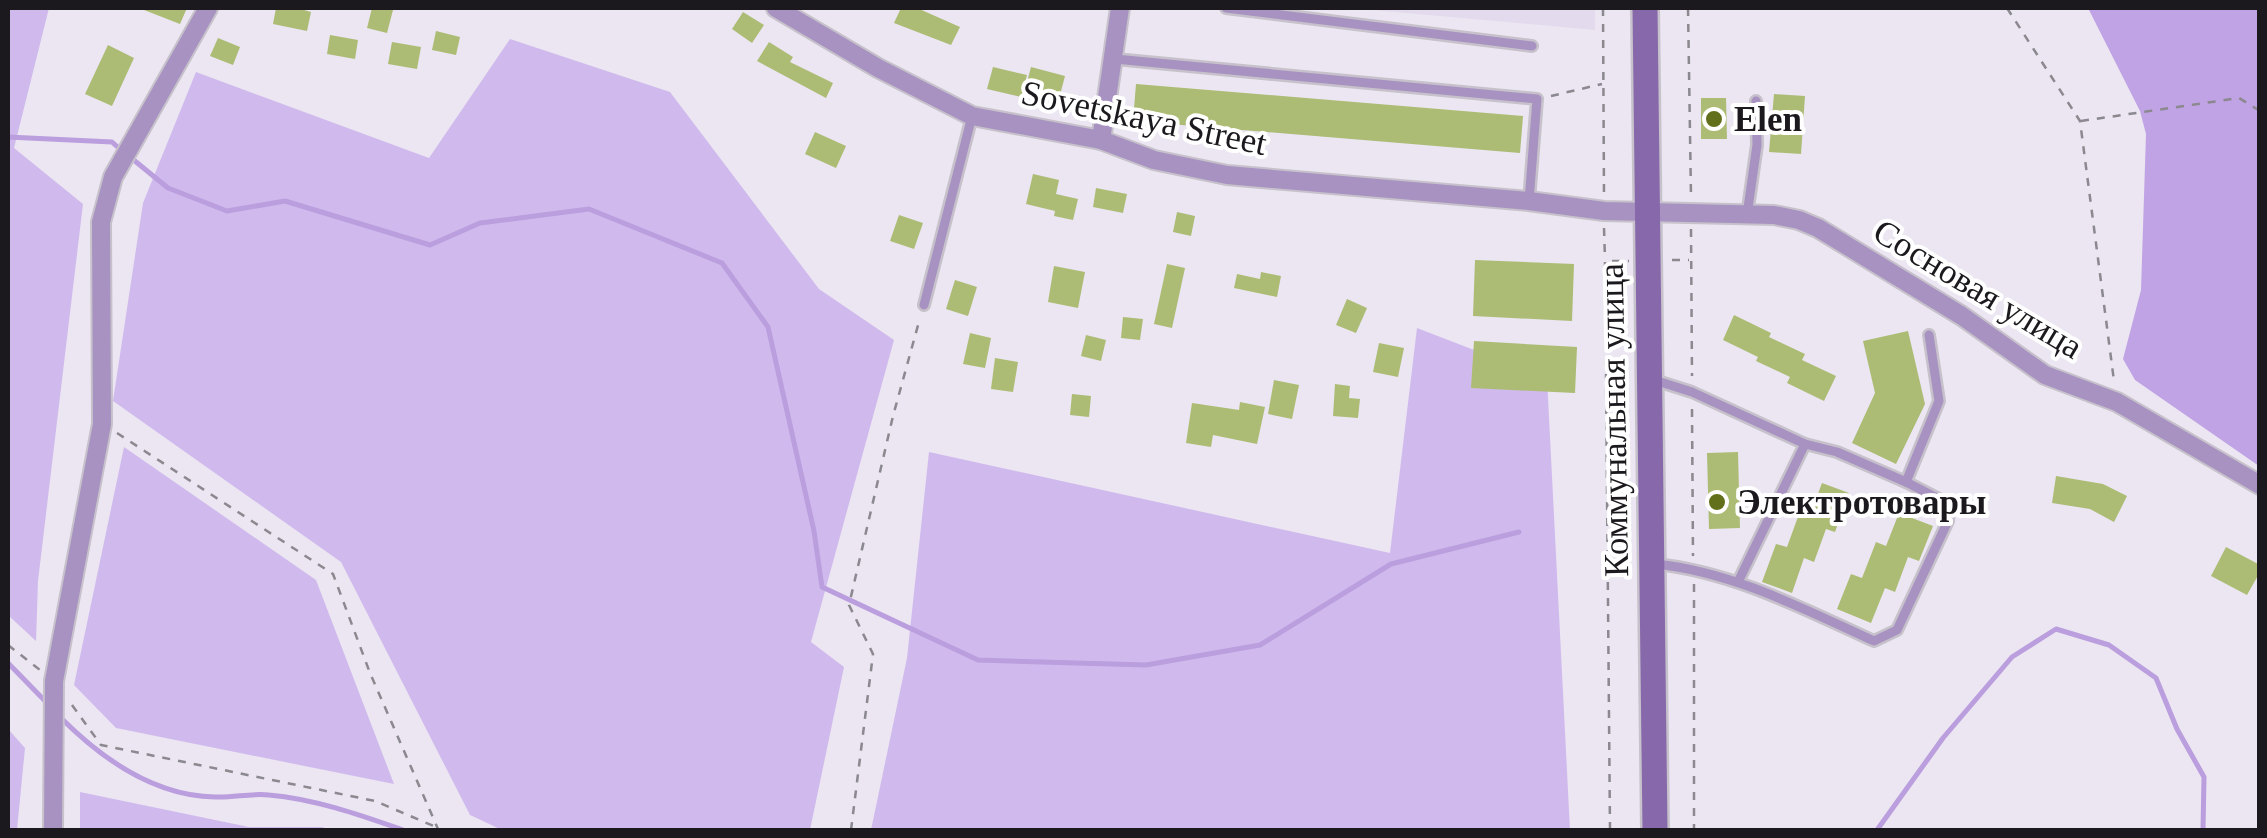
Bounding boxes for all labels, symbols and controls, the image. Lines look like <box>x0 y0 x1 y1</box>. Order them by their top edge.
street label: Sovetskaya Street <box>1018 73 1270 163</box>
place label: Elen <box>1734 100 1802 139</box>
marker: Elen <box>1703 108 1725 130</box>
street label: Сосновая улица <box>1867 211 2090 367</box>
street label: Коммунальная улица <box>1592 262 1636 577</box>
place label: Электротовары <box>1737 483 1986 522</box>
marker: Электротовары <box>1706 491 1728 513</box>

